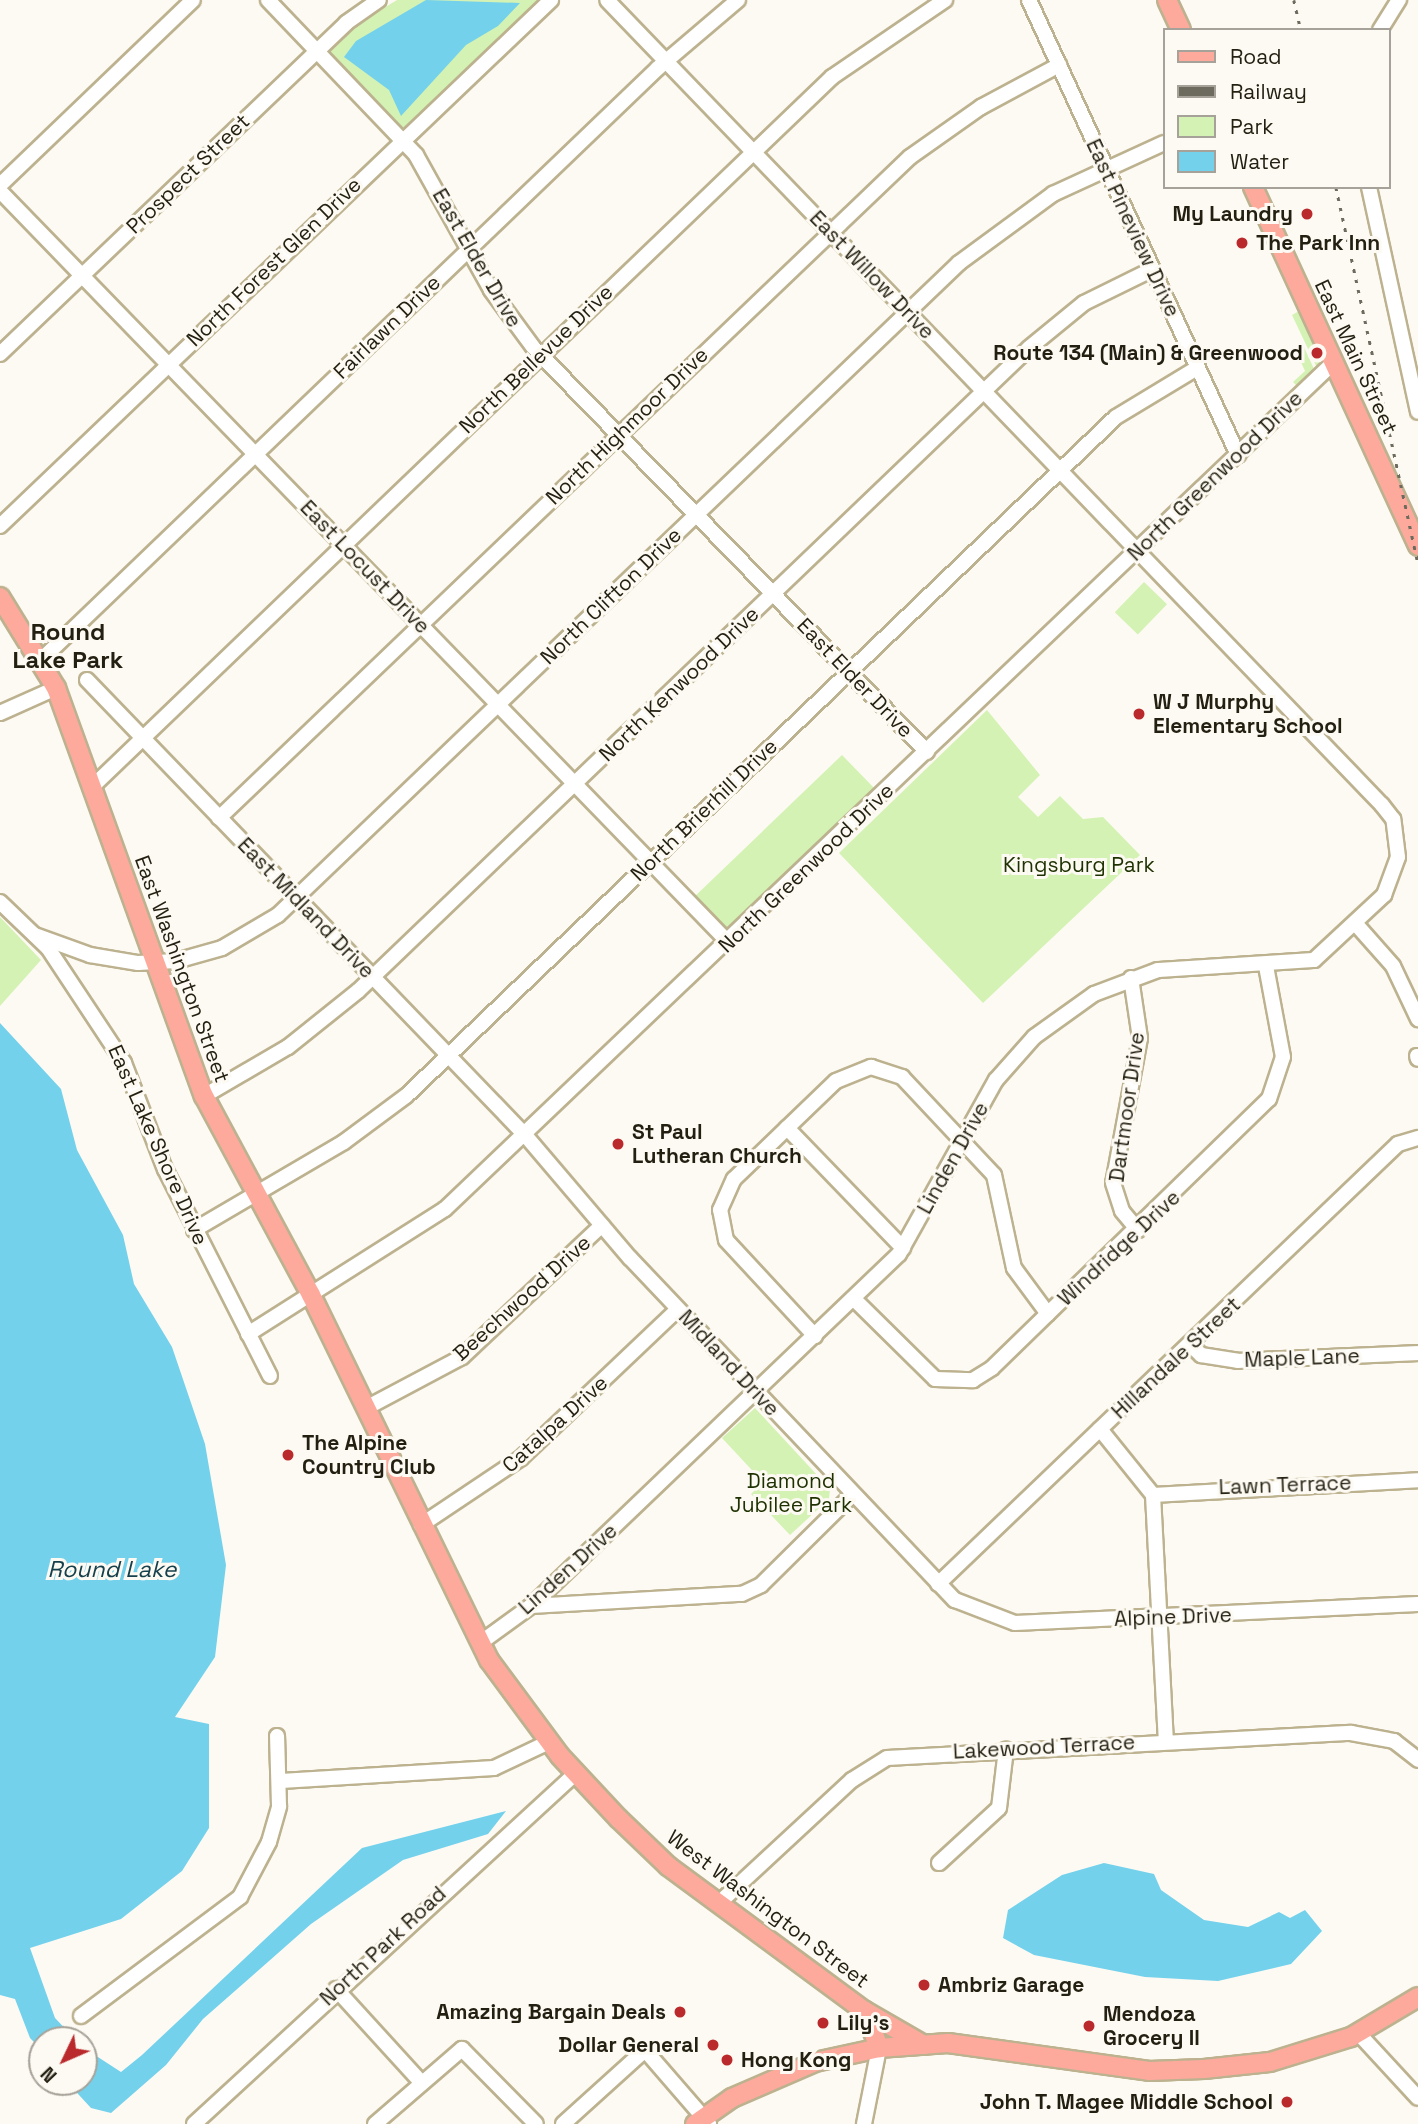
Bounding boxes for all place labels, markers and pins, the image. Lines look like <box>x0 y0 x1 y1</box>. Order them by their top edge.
place label: My Laundry <box>1172 201 1293 227</box>
marker: My Laundry <box>1299 206 1315 222</box>
place label: The Park Inn <box>1256 230 1380 256</box>
marker: The Park Inn <box>1234 235 1250 251</box>
place label: Route 134 (Main) & Greenwood <box>993 340 1303 366</box>
marker: Route 134 (Main) & Greenwood <box>1309 345 1325 361</box>
place label: W J Murphy Elementary School <box>1153 689 1343 739</box>
marker: W J Murphy Elementary School <box>1131 706 1147 722</box>
place label: St Paul Lutheran Church <box>632 1119 802 1169</box>
marker: St Paul Lutheran Church <box>610 1136 626 1152</box>
place label: The Alpine Country Club <box>302 1430 436 1480</box>
marker: The Alpine Country Club <box>280 1447 296 1463</box>
place label: Ambriz Garage <box>938 1972 1084 1998</box>
marker: Ambriz Garage <box>916 1977 932 1993</box>
place label: Amazing Bargain Deals <box>436 1999 666 2025</box>
place label: Mendoza Grocery II <box>1103 2001 1200 2051</box>
marker: Amazing Bargain Deals <box>672 2004 688 2020</box>
place label: Lily's <box>837 2010 889 2036</box>
marker: Lily's <box>815 2015 831 2031</box>
marker: Mendoza Grocery II <box>1081 2018 1097 2034</box>
place label: Dollar General <box>558 2032 699 2058</box>
marker: Dollar General <box>705 2037 721 2053</box>
place label: Hong Kong <box>741 2047 851 2073</box>
marker: Hong Kong <box>719 2052 735 2068</box>
place label: John T. Magee Middle School <box>978 2089 1273 2115</box>
marker: John T. Magee Middle School <box>1279 2094 1295 2110</box>

